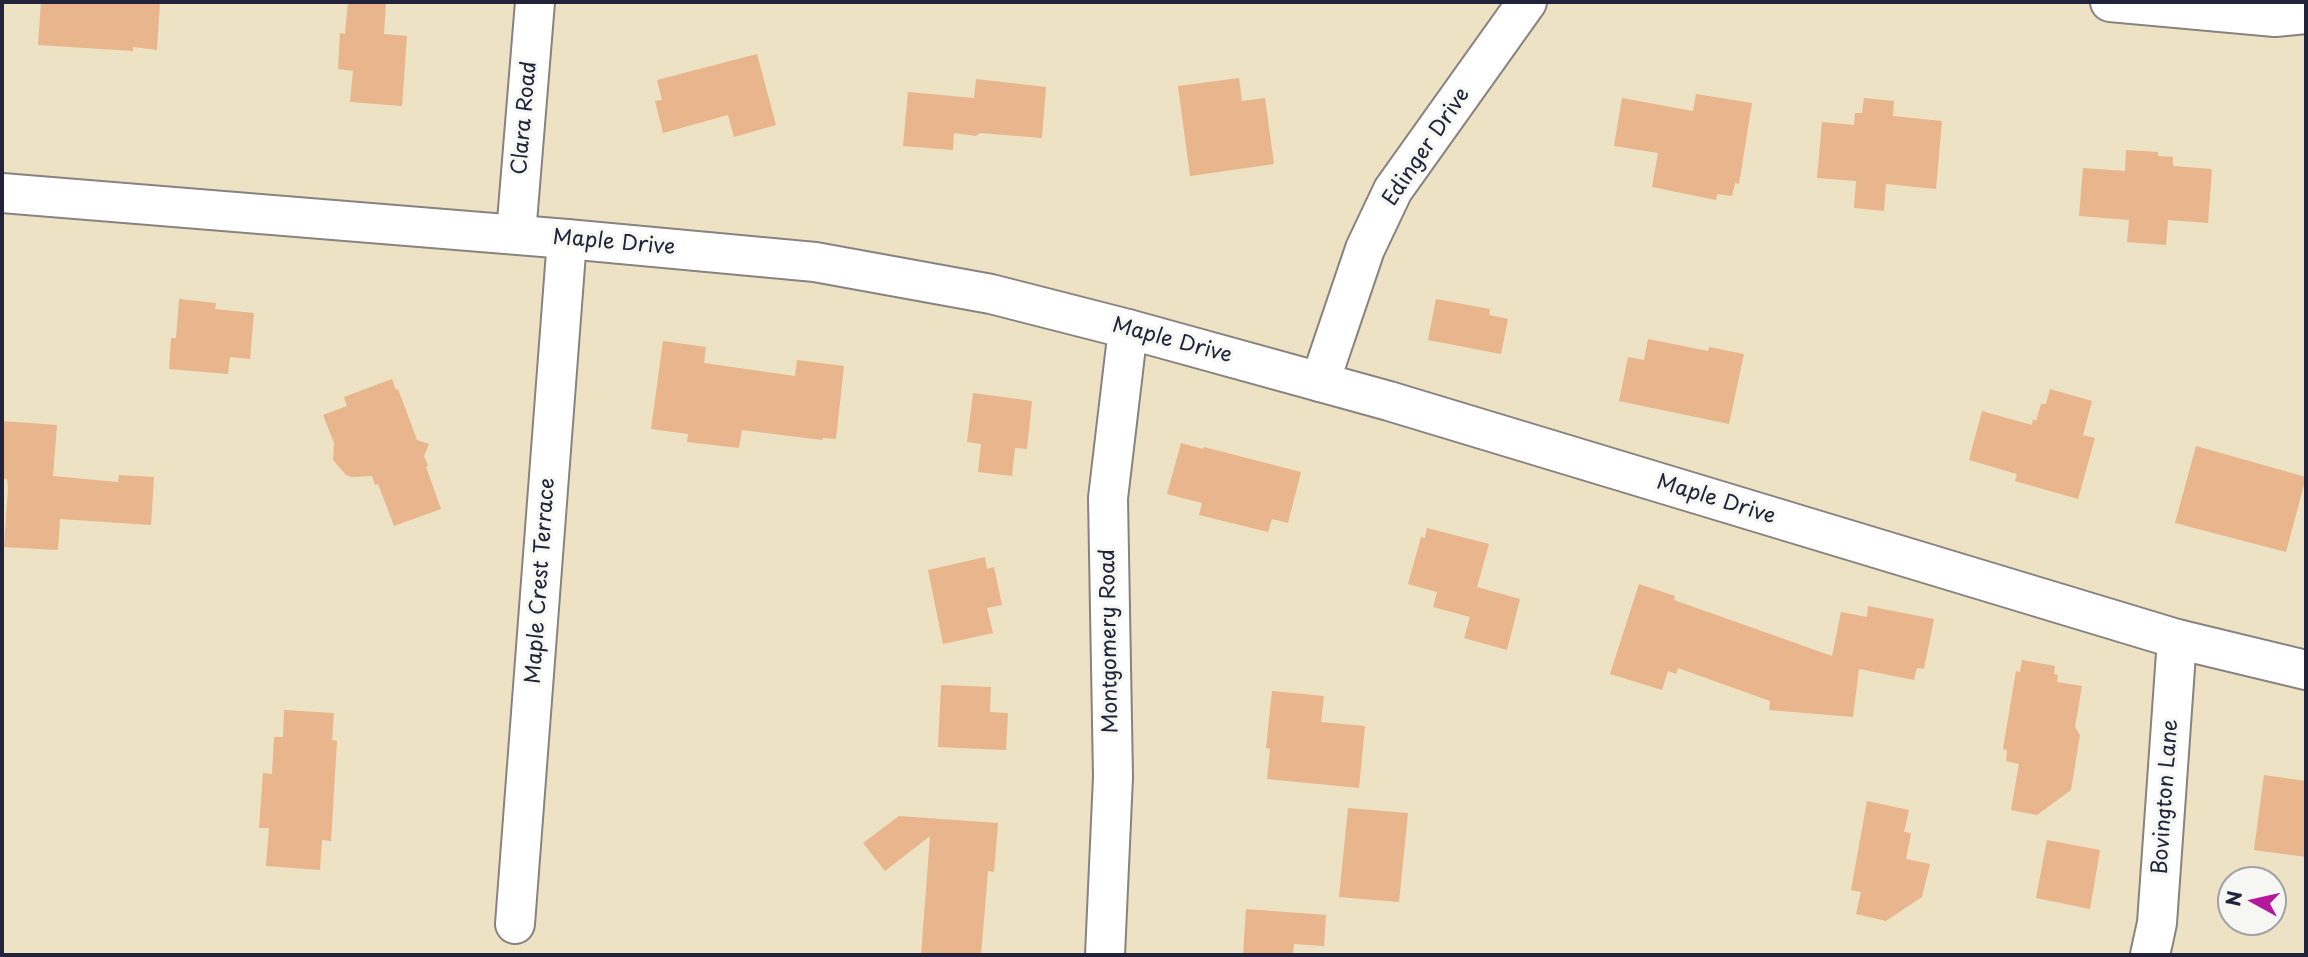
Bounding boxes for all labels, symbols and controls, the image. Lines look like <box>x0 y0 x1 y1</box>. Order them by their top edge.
street label: Clara Road <box>507 60 543 176</box>
street label: Edinger Drive <box>1378 83 1476 211</box>
street label: Maple Drive <box>552 225 676 261</box>
street label: Maple Drive <box>1109 313 1235 369</box>
street label: Maple Drive <box>1654 470 1778 530</box>
street label: Maple Crest Terrace <box>521 477 561 685</box>
street label: Montgomery Road <box>1096 548 1124 734</box>
street label: Bovington Lane <box>2148 718 2184 876</box>
north arrow <box>2217 866 2287 936</box>
text: N <box>2218 889 2248 908</box>

